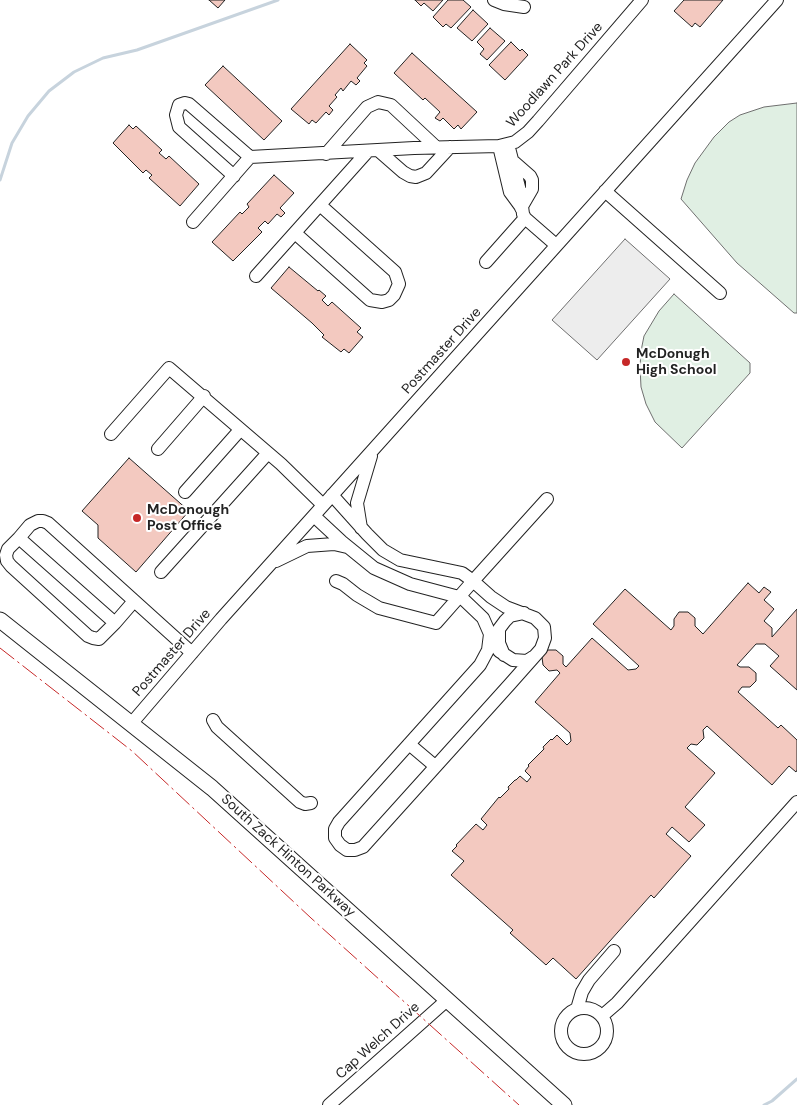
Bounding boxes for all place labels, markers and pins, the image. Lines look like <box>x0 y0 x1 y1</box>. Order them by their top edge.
place label: McDonugh High School <box>636 346 717 378</box>
marker: McDonugh High School <box>620 356 632 368</box>
place label: McDonough Post Office <box>147 502 229 534</box>
marker: McDonough Post Office <box>131 512 143 524</box>

